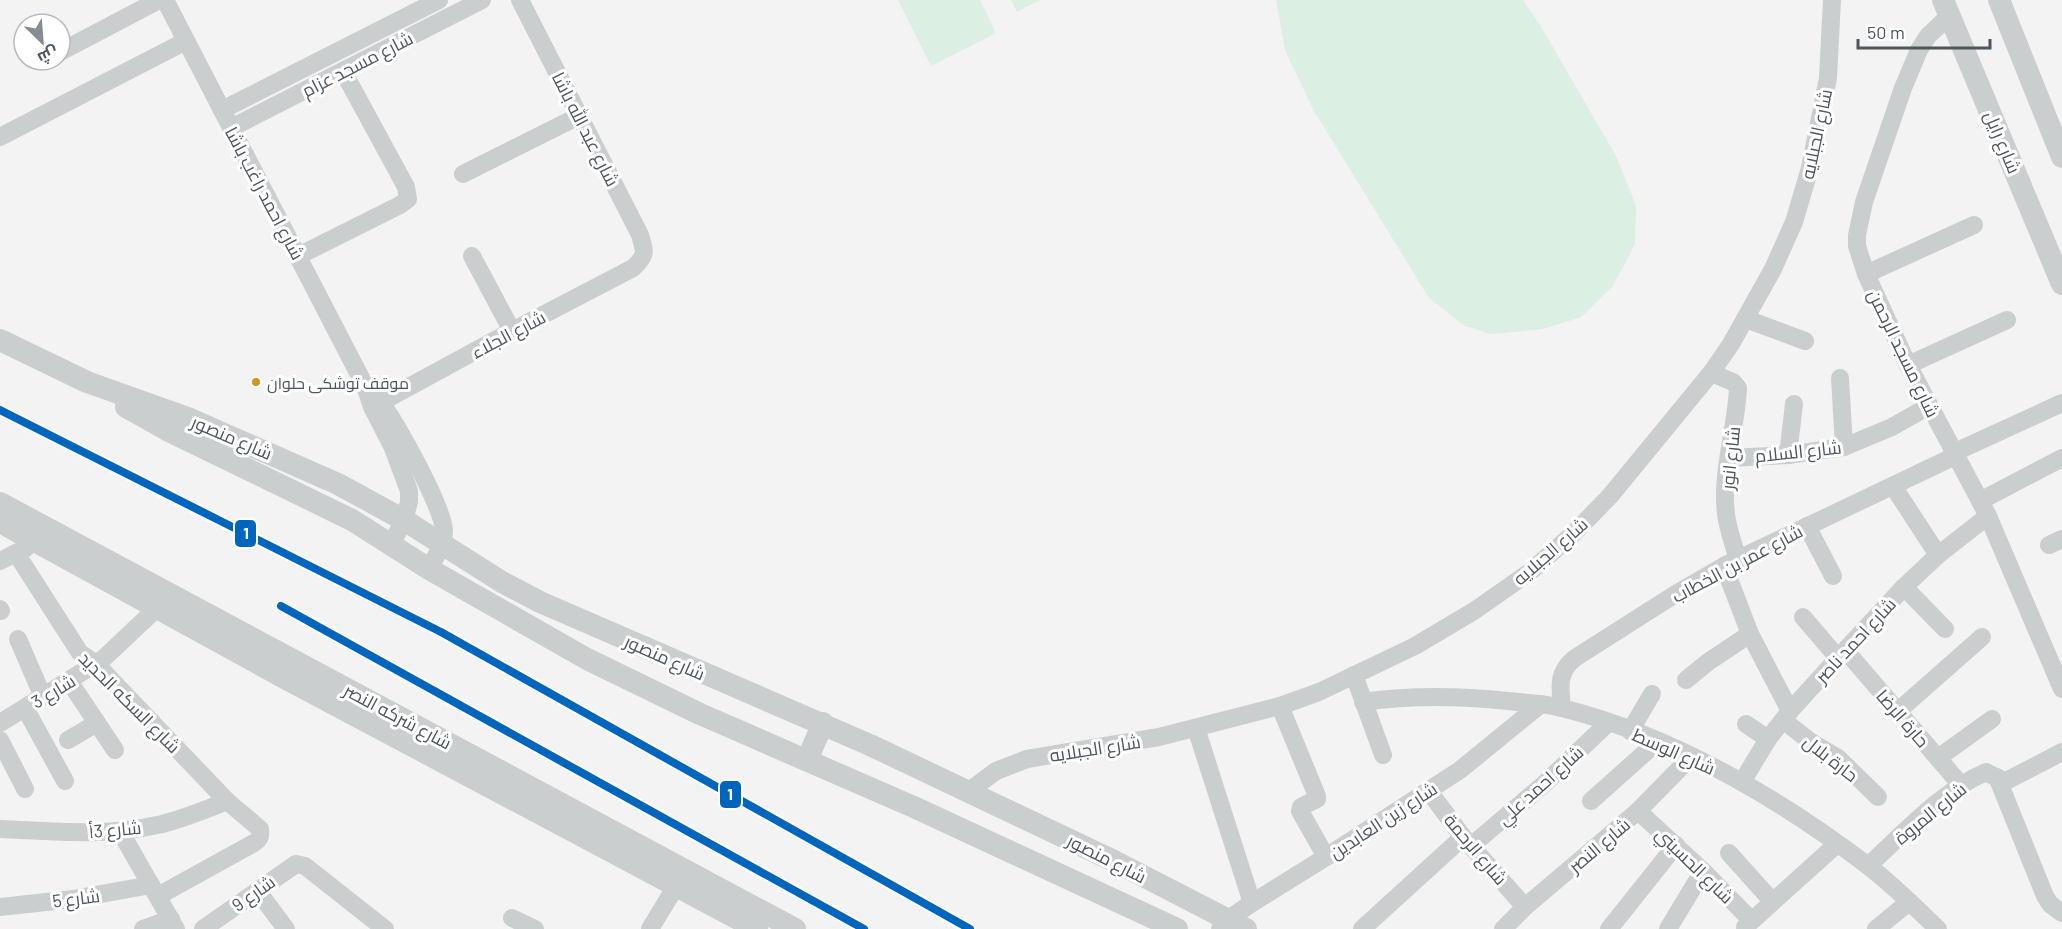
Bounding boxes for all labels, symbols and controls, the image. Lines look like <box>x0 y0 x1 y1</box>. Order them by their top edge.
north arrow <box>12 12 72 72</box>
scale bar <box>1858 12 1990 50</box>
text: 50 m <box>1867 21 1905 43</box>
street label: شارع مسجد عزام <box>298 27 417 103</box>
text: ش <box>35 42 62 69</box>
street label: شارع عبد الله باشا <box>546 68 624 191</box>
street label: شارع الجبلايه <box>1796 87 1838 182</box>
street label: شارع رايل <box>1978 108 2026 177</box>
street label: شارع احمد راغب باشا <box>219 123 309 264</box>
street label: شارع مسجد الرحمن <box>1862 285 1944 421</box>
street label: شارع الجلاء <box>467 305 550 364</box>
place label: موقف توشكى حلوان <box>267 373 409 394</box>
marker: موقف توشكى حلوان <box>250 376 262 388</box>
street label: شارع منصور <box>187 410 276 466</box>
street label: شارع انور <box>1716 425 1746 492</box>
street label: شارع السلام <box>1754 436 1843 468</box>
street label: شارع الجبلايه <box>1508 513 1593 591</box>
line badge: 1 <box>234 519 257 548</box>
street label: شارع عمر بن الخطاب <box>1668 519 1807 608</box>
text: 1 <box>243 523 249 542</box>
street label: شارع احمد ناصر <box>1809 593 1901 689</box>
street label: شارع منصور <box>620 629 709 686</box>
street label: شارع السكه الحديد <box>73 647 185 759</box>
street label: شارع 3 <box>27 669 80 714</box>
street label: شارع شركه النصر <box>339 678 456 755</box>
street label: حارة الرضا <box>1871 685 1934 752</box>
street label: شارع الوسط <box>1629 723 1719 781</box>
street label: شارع الجبلايه <box>1048 730 1142 768</box>
street label: حارة بلال <box>1799 730 1863 787</box>
street label: شارع احمد علي <box>1492 741 1590 832</box>
street label: شارع زين العابدين <box>1325 777 1442 865</box>
street label: شارع المروة <box>1890 777 1972 850</box>
line badge: 1 <box>719 780 742 809</box>
text: 1 <box>727 784 733 803</box>
street label: شارع الرحمة <box>1438 809 1512 890</box>
street label: شارع النصر <box>1563 813 1636 879</box>
street label: شارع 3أ <box>88 816 142 844</box>
street label: شارع الحسيني <box>1649 822 1739 910</box>
street label: شارع منصور <box>1062 828 1150 889</box>
street label: شارع 9 <box>227 870 280 917</box>
street label: شارع 5 <box>51 884 101 914</box>

